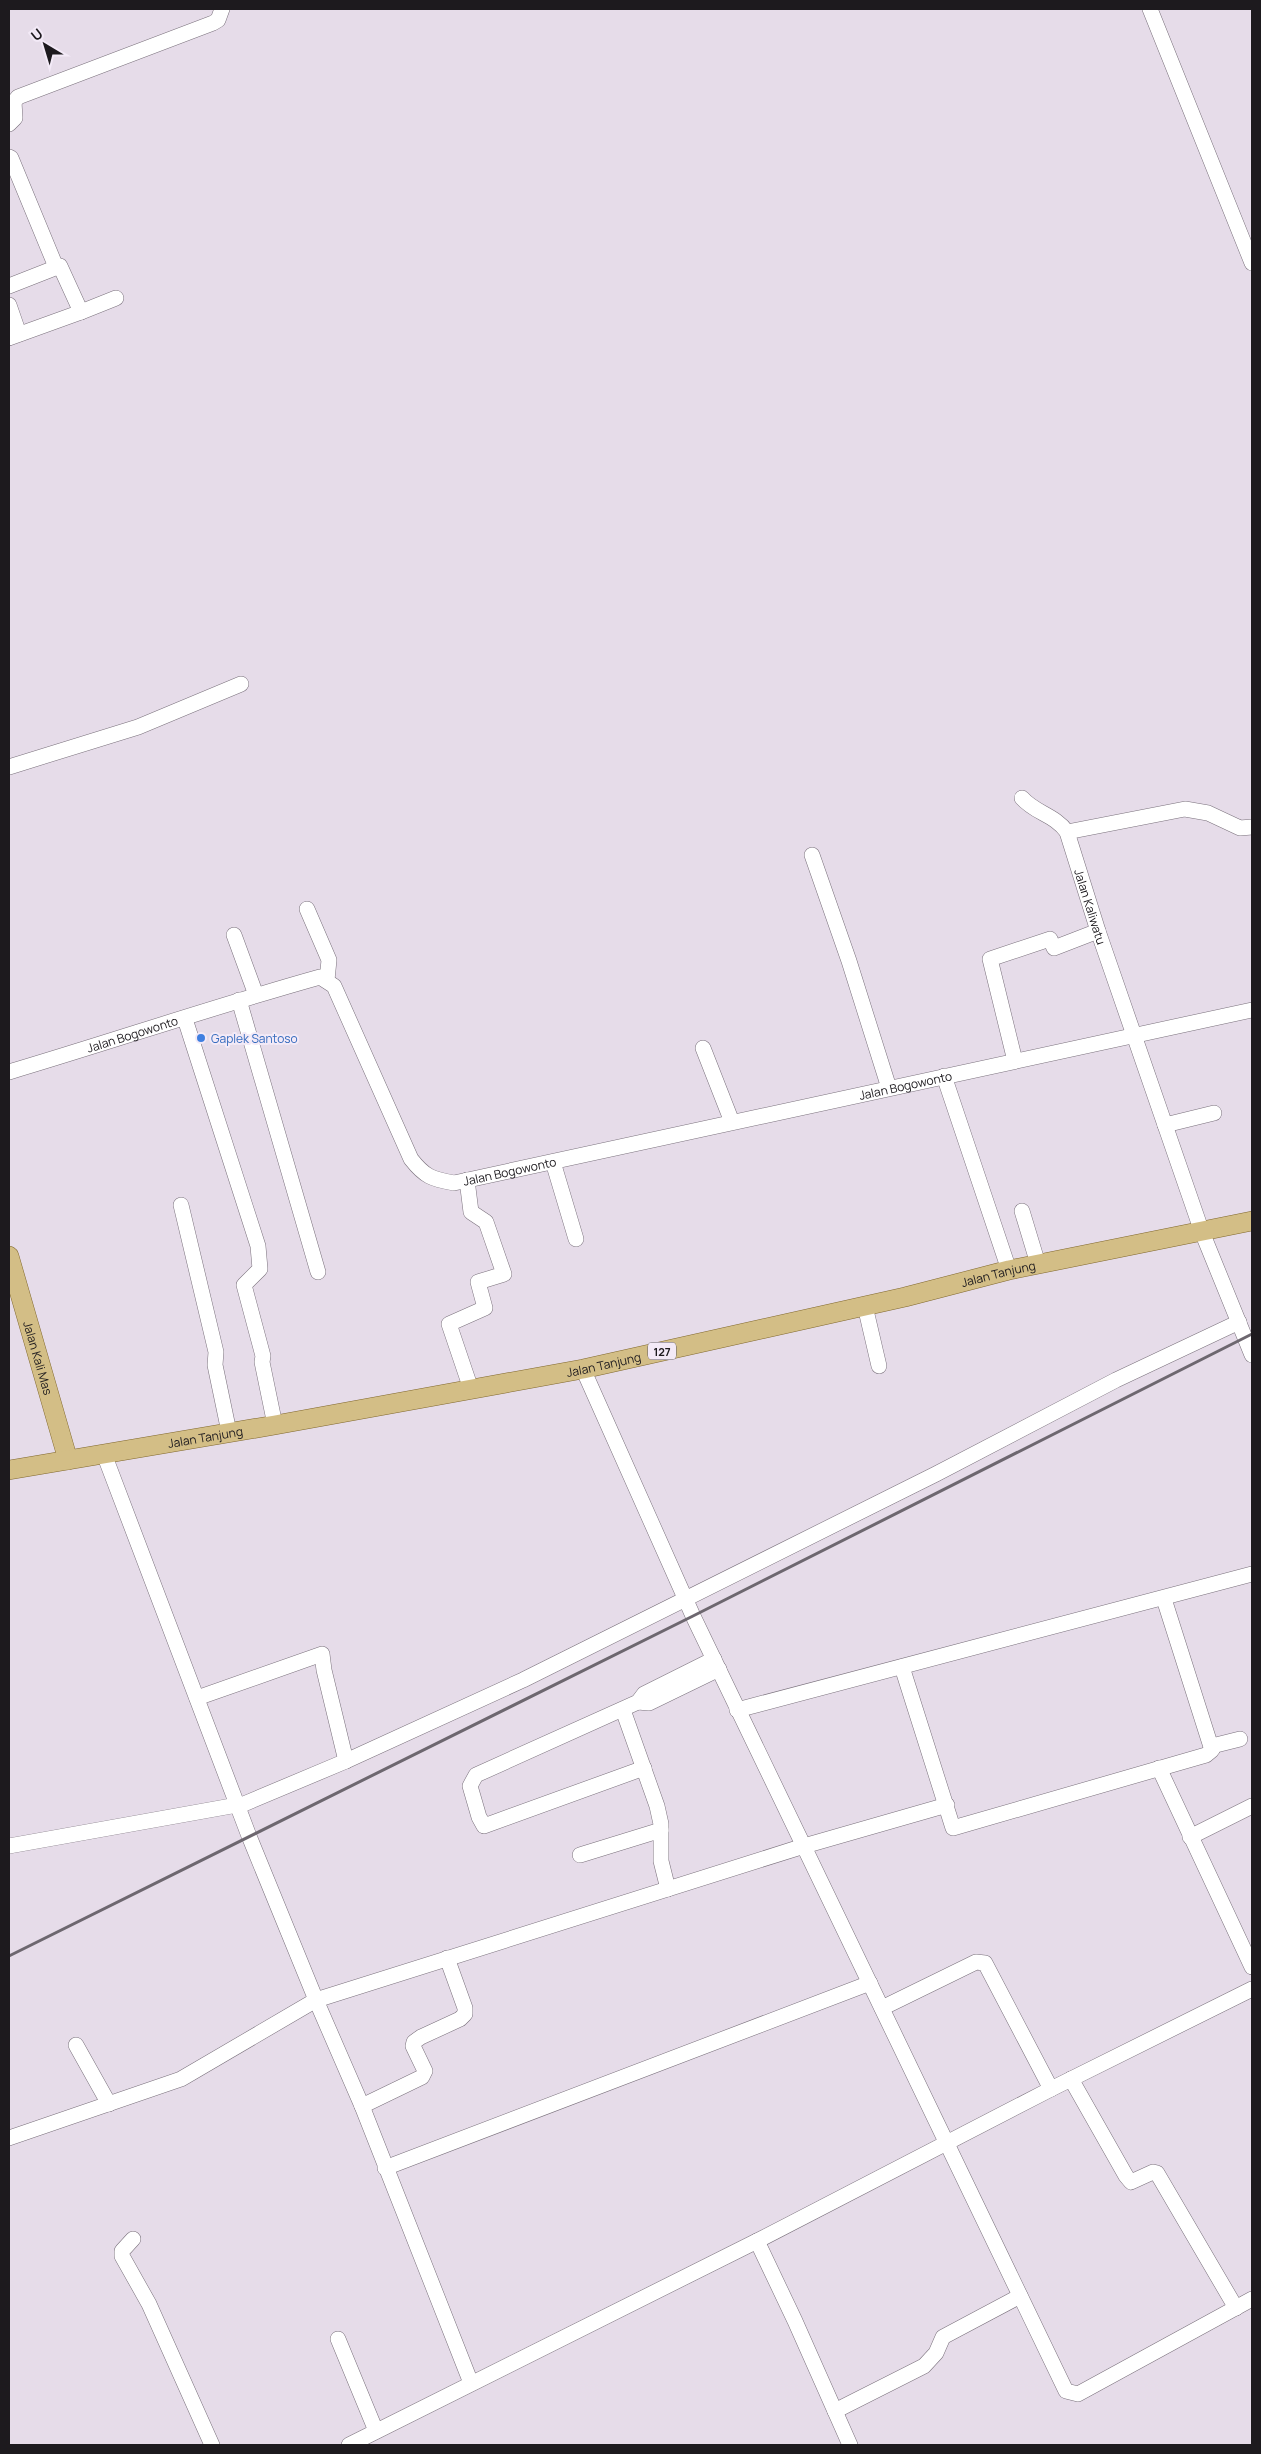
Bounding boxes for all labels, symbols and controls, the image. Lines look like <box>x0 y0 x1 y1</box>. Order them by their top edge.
north arrow <box>20 20 70 70</box>
text: U <box>27 24 47 45</box>
street label: Jalan Kaliwatu <box>1071 867 1110 947</box>
street label: Jalan Bogowonto <box>85 1012 180 1056</box>
place label: Gaplek Santoso <box>211 1030 298 1047</box>
marker: Gaplek Santoso <box>195 1032 207 1044</box>
street label: Jalan Bogowonto <box>857 1067 953 1103</box>
street label: Jalan Bogowonto <box>461 1153 558 1189</box>
street label: Jalan Tanjung <box>959 1256 1037 1291</box>
street label: Jalan Kali Mas <box>20 1319 57 1397</box>
road number: 127 <box>648 1342 676 1360</box>
street label: Jalan Tanjung <box>565 1348 643 1380</box>
street label: Jalan Tanjung <box>166 1422 244 1452</box>

